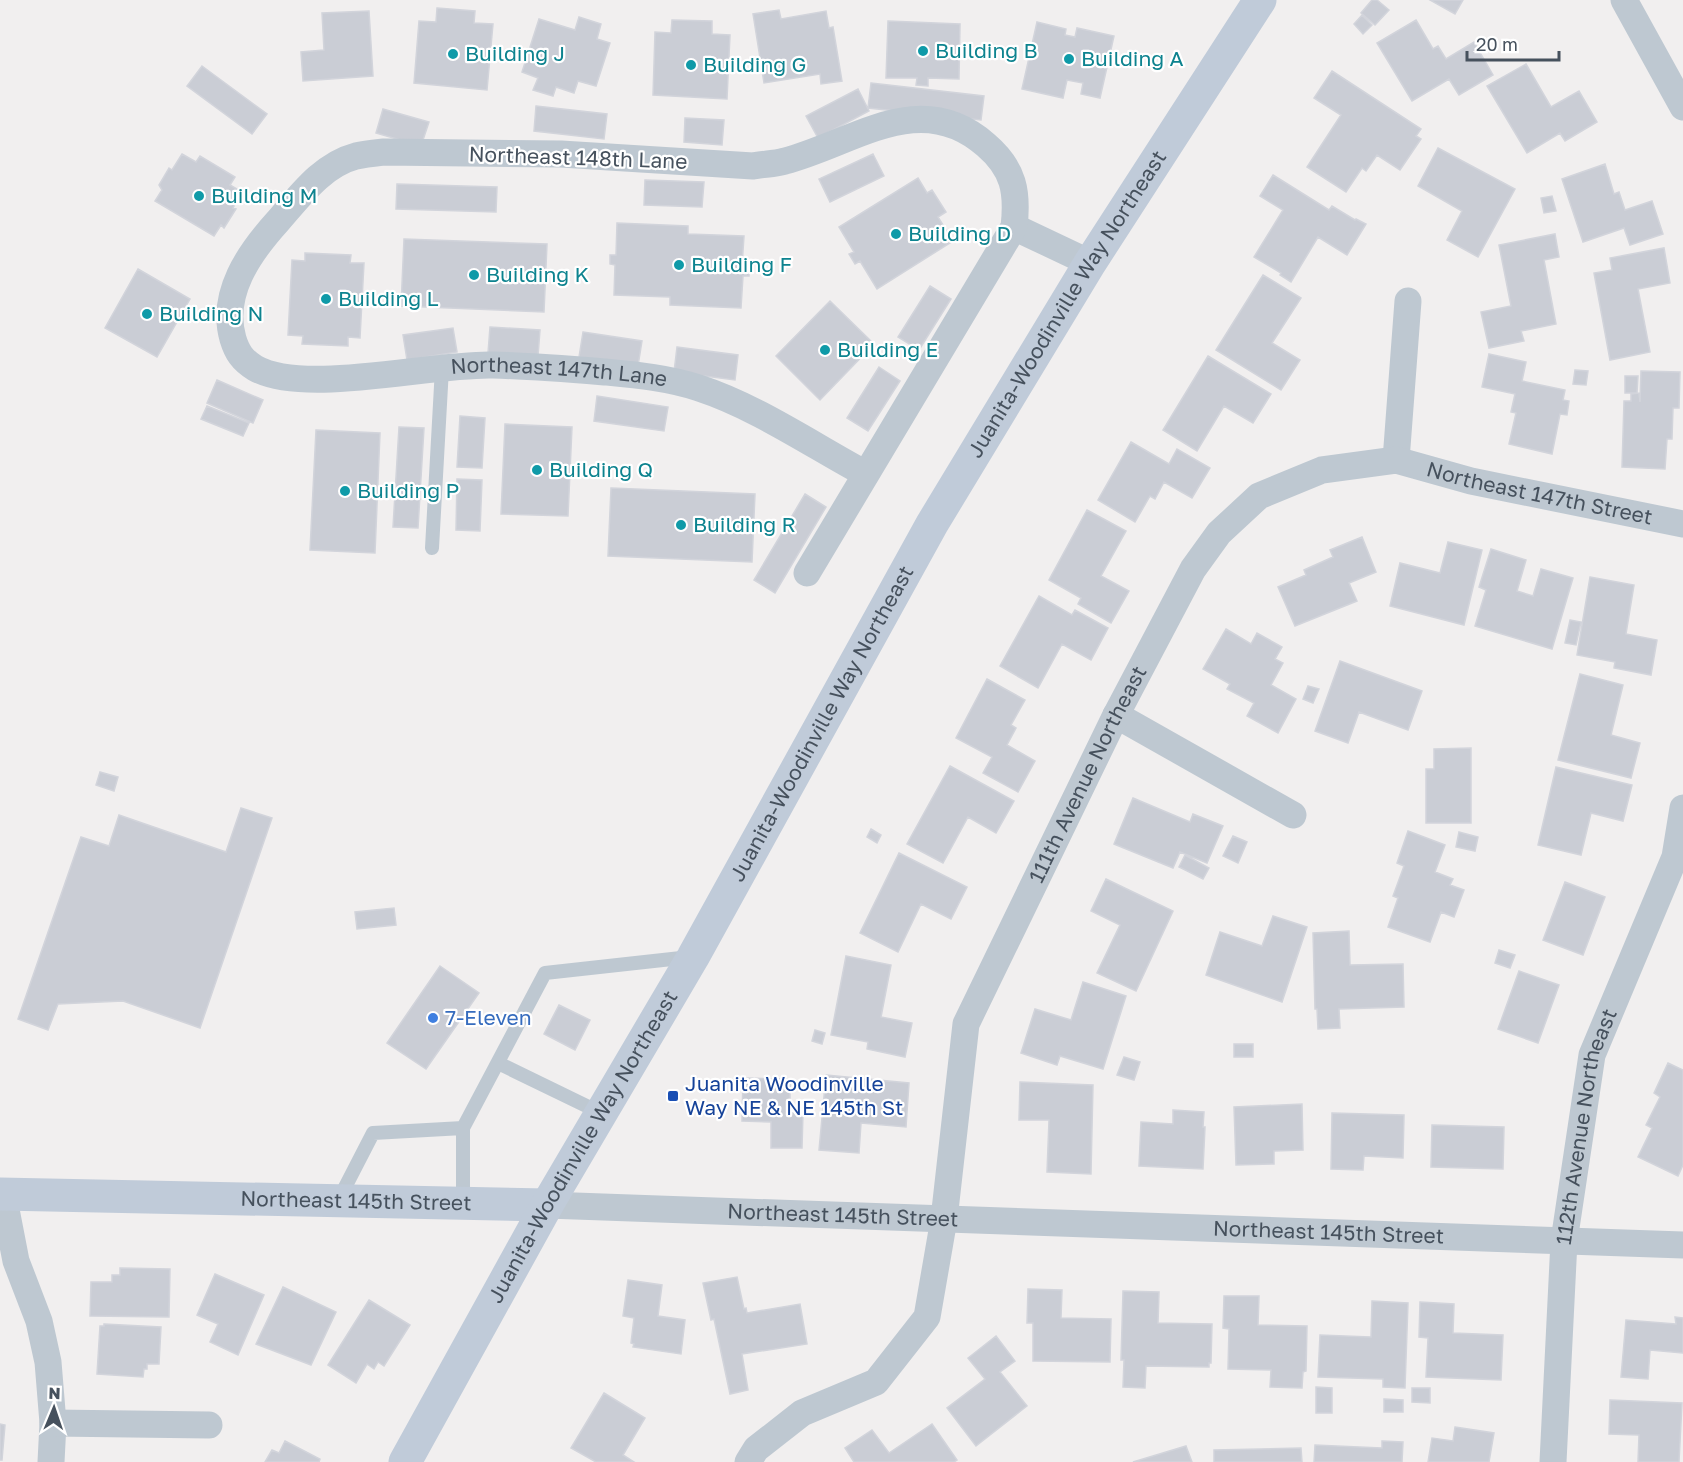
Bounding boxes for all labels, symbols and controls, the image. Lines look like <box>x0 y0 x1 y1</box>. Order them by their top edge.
scale bar <box>1467 24 1558 62</box>
text: 20 m <box>1476 33 1518 55</box>
place label: Building B <box>935 37 1038 63</box>
place label: Building J <box>465 40 565 66</box>
marker: Building B <box>916 44 930 58</box>
place label: Building A <box>1081 45 1184 71</box>
marker: Building J <box>446 47 460 61</box>
place label: Building G <box>703 51 806 77</box>
marker: Building A <box>1062 52 1076 66</box>
marker: Building G <box>684 58 698 72</box>
street label: Northeast 148th Lane <box>468 140 688 174</box>
street label: Juanita-Woodinville Way Northeast <box>961 145 1171 462</box>
place label: Building M <box>211 182 318 208</box>
marker: Building M <box>192 189 206 203</box>
place label: Building D <box>908 220 1011 246</box>
marker: Building D <box>889 227 903 241</box>
place label: Building F <box>691 251 792 277</box>
marker: Building F <box>672 258 686 272</box>
place label: Building K <box>486 261 589 287</box>
marker: Building K <box>467 268 481 282</box>
place label: Building L <box>338 285 439 311</box>
marker: Building L <box>319 292 333 306</box>
place label: Building N <box>159 300 264 326</box>
marker: Building N <box>140 307 154 321</box>
place label: Building E <box>837 336 938 362</box>
marker: Building E <box>818 343 832 357</box>
street label: Northeast 147th Lane <box>449 351 669 392</box>
street label: Northeast 147th Street <box>1424 455 1655 529</box>
place label: Building Q <box>549 456 653 482</box>
marker: Building Q <box>530 463 544 477</box>
place label: Building P <box>357 477 459 503</box>
marker: Building P <box>338 484 352 498</box>
place label: Building R <box>693 511 796 537</box>
marker: Building R <box>674 518 688 532</box>
street label: Juanita-Woodinville Way Northeast <box>723 561 919 886</box>
street label: 111th Avenue Northeast <box>1023 661 1152 887</box>
street label: Juanita-Woodinville Way Northeast <box>482 985 683 1307</box>
place label: 7-Eleven <box>445 1004 532 1030</box>
street label: 112th Avenue Northeast <box>1550 1004 1622 1246</box>
marker: 7-Eleven <box>426 1011 440 1025</box>
place label: Juanita Woodinville Way NE & NE 145th St <box>685 1070 903 1120</box>
marker: Juanita Woodinville Way NE & NE 145th St <box>666 1089 680 1103</box>
street label: Northeast 145th Street <box>240 1185 472 1215</box>
street label: Northeast 145th Street <box>727 1197 959 1231</box>
street label: Northeast 145th Street <box>1212 1214 1445 1249</box>
north arrow <box>24 1378 84 1438</box>
text: N <box>48 1383 61 1403</box>

